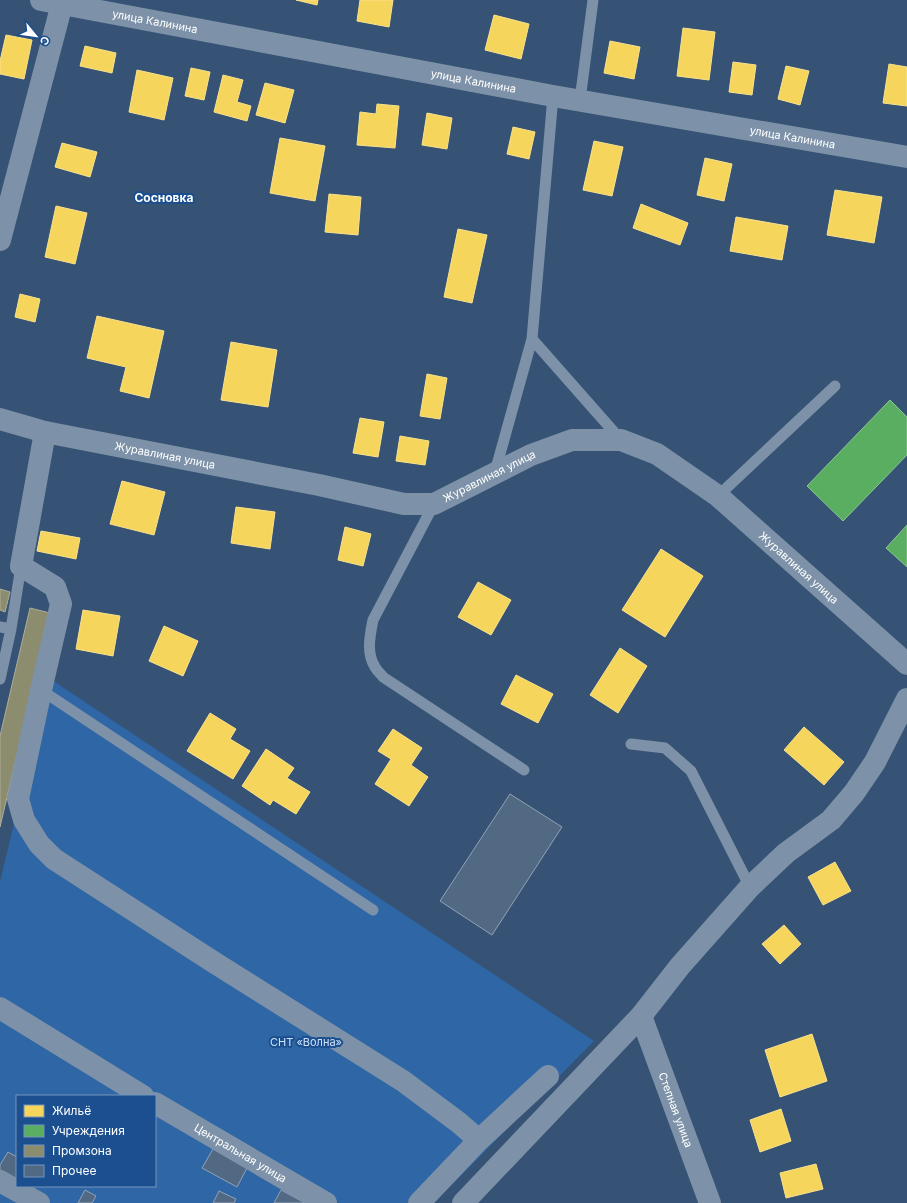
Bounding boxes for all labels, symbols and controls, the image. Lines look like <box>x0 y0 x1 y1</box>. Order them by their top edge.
street label: улица Калинина <box>111 7 199 36</box>
north arrow <box>16 16 56 56</box>
text: С <box>37 34 53 48</box>
street label: улица Калинина <box>430 66 517 96</box>
street label: улица Калинина <box>749 123 836 152</box>
district label: Сосновка <box>134 190 194 205</box>
street label: Журавлиная улица <box>114 439 216 472</box>
street label: Журавлиная улица <box>441 447 537 505</box>
street label: Журавлиная улица <box>756 529 841 607</box>
park label: СНТ «Волна» <box>270 1035 342 1049</box>
street label: Степная улица <box>655 1070 696 1149</box>
legend <box>16 1095 156 1187</box>
text: Жильё <box>52 1103 91 1118</box>
street label: Центральная улица <box>192 1120 289 1185</box>
text: Учреждения <box>52 1123 125 1138</box>
text: Промзона <box>52 1143 112 1158</box>
text: Прочее <box>52 1163 97 1178</box>

